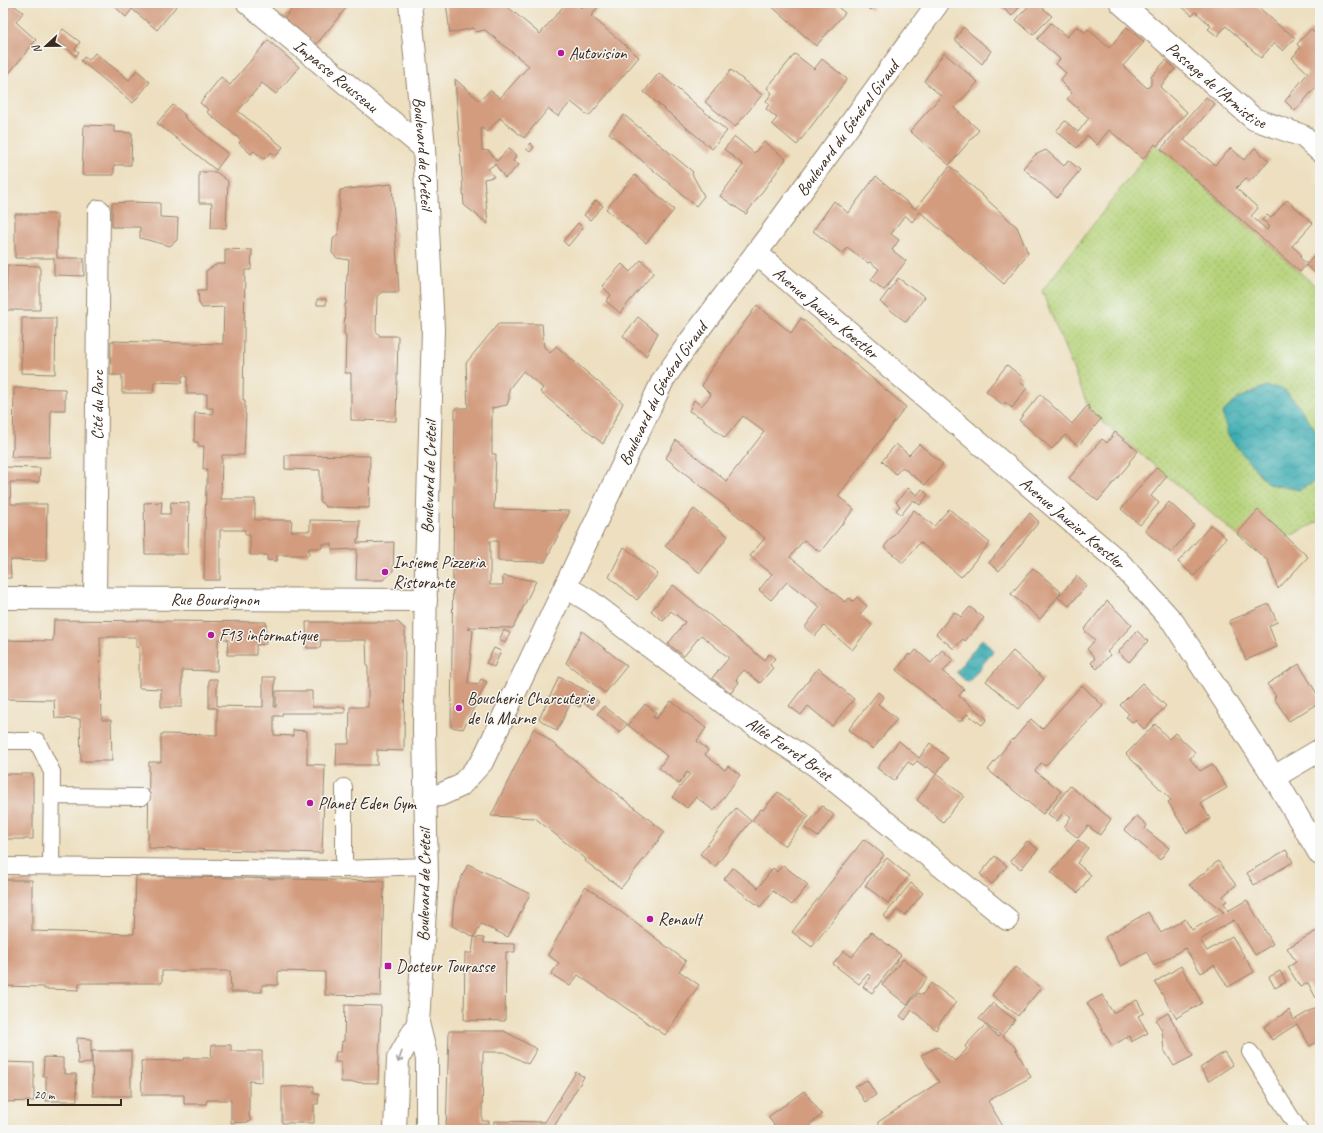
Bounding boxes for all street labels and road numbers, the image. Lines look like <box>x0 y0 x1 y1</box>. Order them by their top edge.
street label: Impasse Rousseau <box>289 35 384 117</box>
street label: Passage de l'Armistice <box>1162 37 1270 133</box>
street label: Boulevard du Général Giraud <box>791 55 904 200</box>
street label: Boulevard de Créteil <box>409 96 438 213</box>
street label: Avenue Jauzier Koestler <box>769 262 884 365</box>
street label: Boulevard du Général Giraud <box>614 316 713 469</box>
street label: Cité du Parc <box>86 369 108 440</box>
street label: Boulevard de Créteil <box>417 417 442 534</box>
street label: Avenue Jauzier Koestler <box>1016 472 1131 574</box>
street label: Rue Bourdignon <box>170 588 260 610</box>
street label: Allée Ferret Briet <box>743 712 839 787</box>
street label: Boulevard de Créteil <box>413 825 436 942</box>

